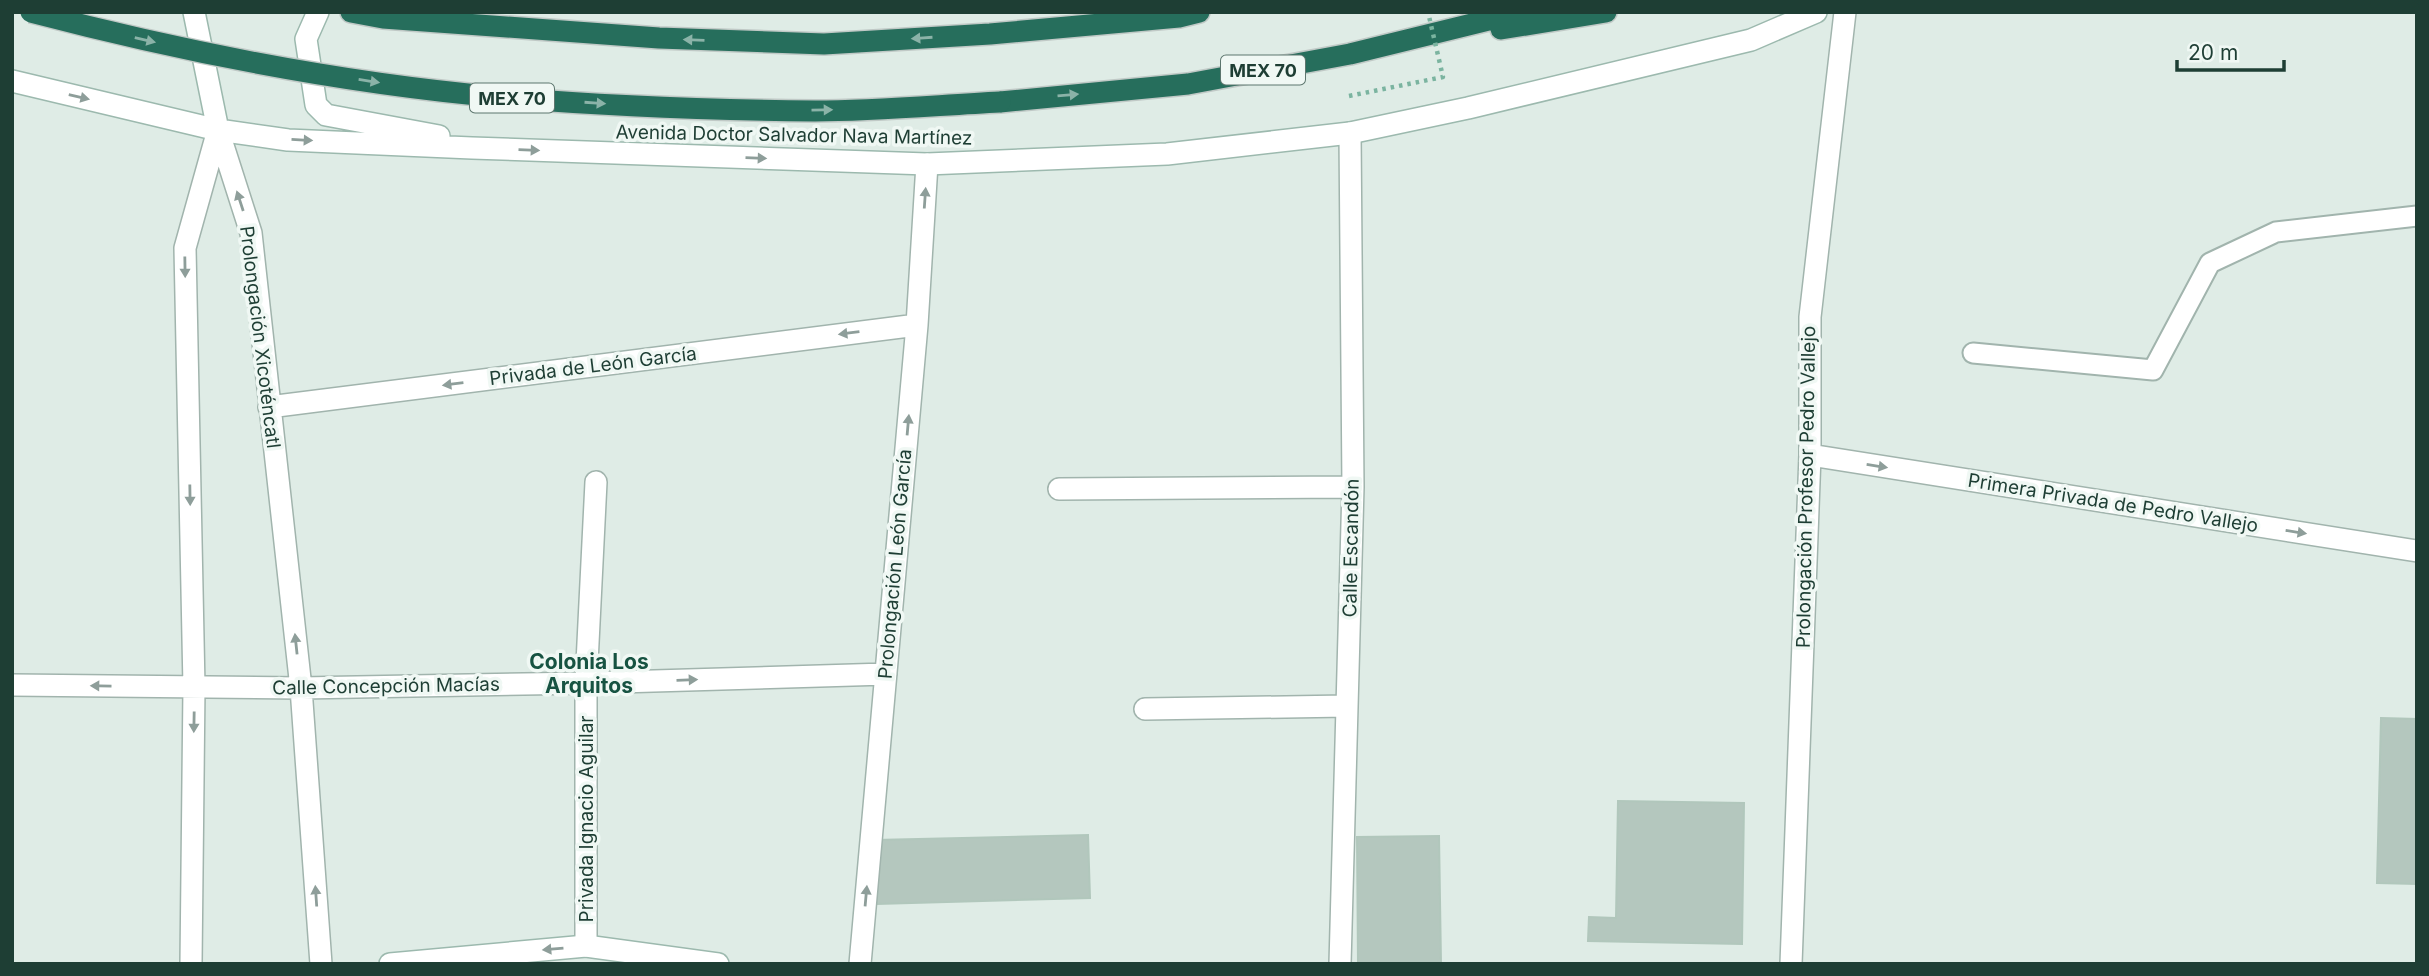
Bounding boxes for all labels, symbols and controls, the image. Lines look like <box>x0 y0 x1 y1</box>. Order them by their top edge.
scale bar <box>2177 28 2284 72</box>
one-way arrow <box>910 33 932 44</box>
one-way arrow <box>134 34 156 45</box>
one-way arrow <box>683 34 705 45</box>
text: 20 m <box>2188 40 2238 65</box>
road number: MEX 70 <box>1221 56 1305 84</box>
one-way arrow <box>358 76 380 87</box>
road number: MEX 70 <box>470 84 554 113</box>
one-way arrow <box>1057 89 1079 100</box>
one-way arrow <box>68 92 90 103</box>
one-way arrow <box>584 98 606 109</box>
one-way arrow <box>812 104 834 116</box>
street label: Avenida Doctor Salvador Nava Martínez <box>615 120 973 150</box>
one-way arrow <box>291 135 313 146</box>
one-way arrow <box>518 145 540 156</box>
one-way arrow <box>745 152 767 164</box>
one-way arrow <box>920 187 931 209</box>
one-way arrow <box>234 190 245 211</box>
street label: Prolongación Xicoténcatl <box>235 224 285 450</box>
one-way arrow <box>180 257 191 279</box>
street label: Prolongación Profesor Pedro Vallejo <box>1792 326 1820 648</box>
one-way arrow <box>838 328 860 339</box>
street label: Privada de León García <box>488 342 698 390</box>
one-way arrow <box>442 378 464 389</box>
one-way arrow <box>903 414 914 436</box>
street label: Prolongación León García <box>873 448 917 680</box>
one-way arrow <box>1866 461 1888 472</box>
street label: Primera Privada de Pedro Vallejo <box>1966 469 2260 537</box>
street label: Calle Escandón <box>1338 478 1364 618</box>
one-way arrow <box>184 484 196 506</box>
one-way arrow <box>2285 527 2307 538</box>
one-way arrow <box>290 633 301 655</box>
district label: Colonia Los Arquitos <box>529 649 649 698</box>
street label: Calle Concepción Macías <box>272 673 500 699</box>
one-way arrow <box>677 674 699 686</box>
one-way arrow <box>90 680 112 692</box>
one-way arrow <box>188 712 199 734</box>
street label: Privada Ignacio Aguilar <box>575 716 598 922</box>
one-way arrow <box>310 884 321 906</box>
one-way arrow <box>861 885 872 907</box>
one-way arrow <box>542 944 564 955</box>

